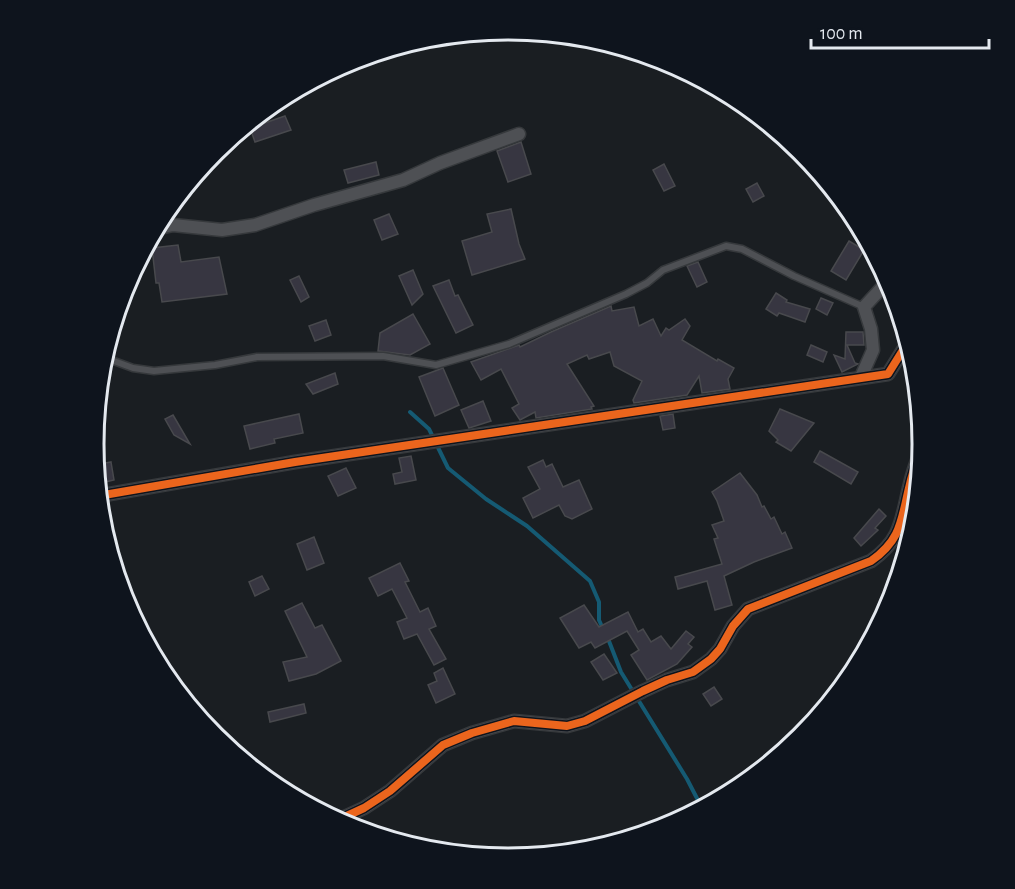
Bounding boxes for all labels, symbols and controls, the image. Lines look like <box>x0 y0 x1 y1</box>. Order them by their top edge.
scale bar <box>811 12 990 50</box>
text: 100 m <box>820 25 863 43</box>

